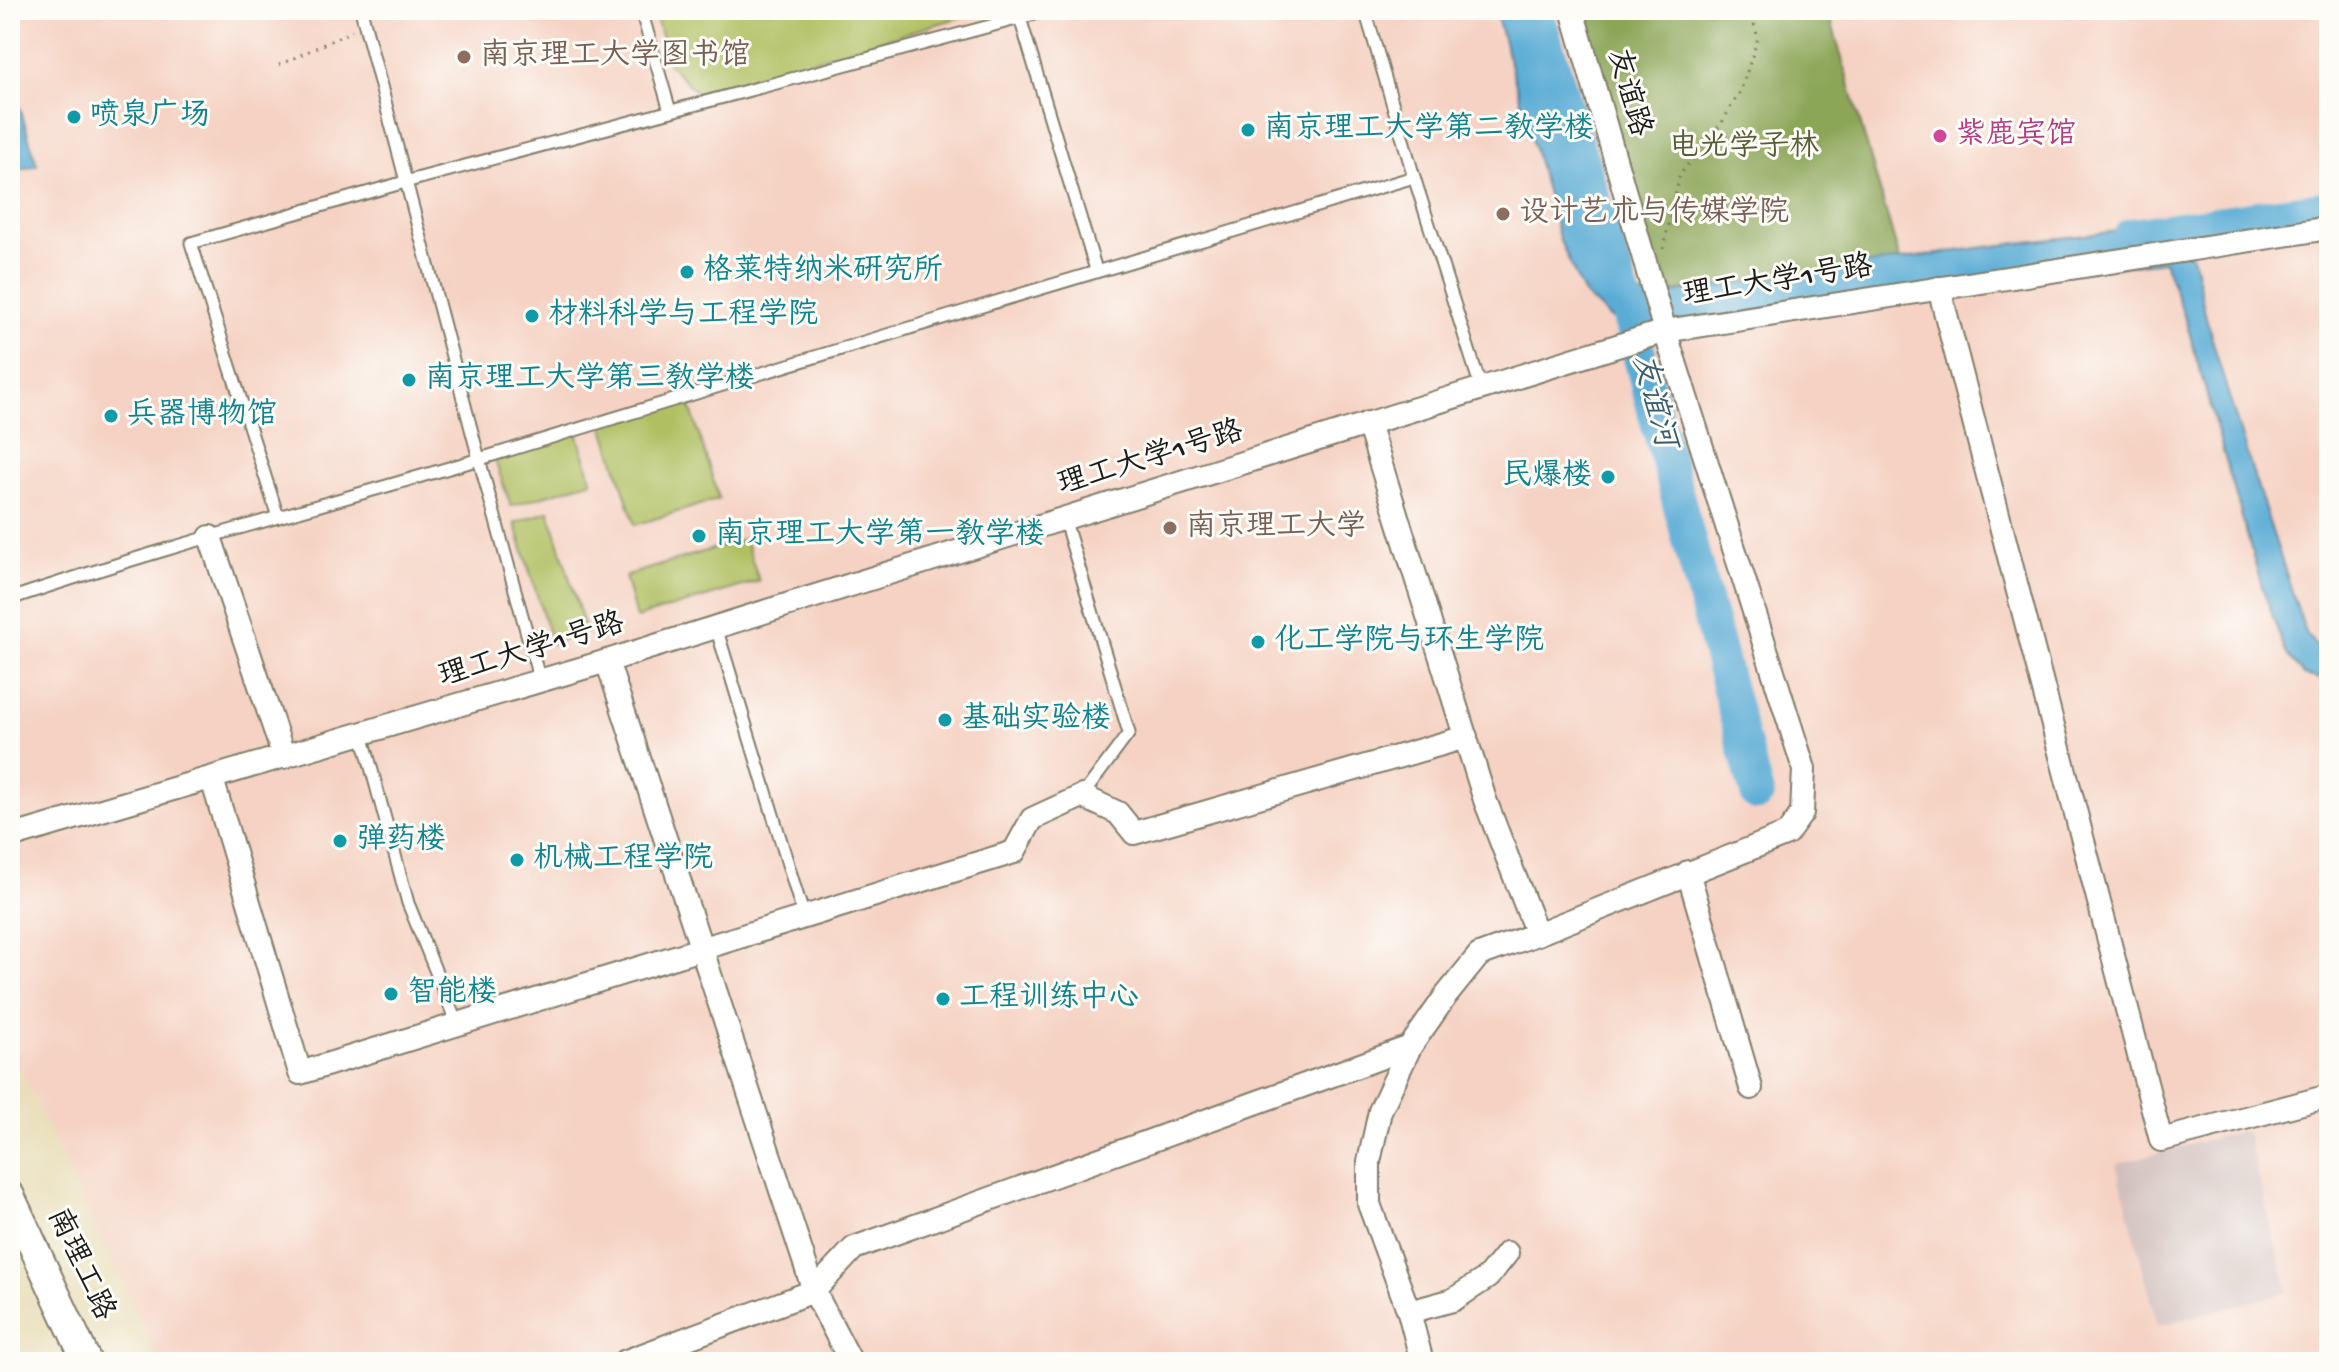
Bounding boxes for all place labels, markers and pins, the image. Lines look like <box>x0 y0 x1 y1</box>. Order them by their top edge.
place label: 南京理工大学图书馆 <box>480 38 750 75</box>
marker: 南京理工大学图书馆 <box>455 48 473 66</box>
place label: 喷泉广场 <box>90 98 210 135</box>
marker: 喷泉广场 <box>65 108 83 126</box>
place label: 南京理工大学第二教学楼 <box>1264 111 1594 148</box>
place label: 紫鹿宾馆 <box>1956 117 2076 154</box>
marker: 南京理工大学第二教学楼 <box>1239 121 1257 139</box>
marker: 紫鹿宾馆 <box>1931 127 1949 145</box>
place label: 设计艺术与传媒学院 <box>1519 195 1789 232</box>
marker: 设计艺术与传媒学院 <box>1494 205 1512 223</box>
place label: 格莱特纳米研究所 <box>703 253 943 290</box>
marker: 格莱特纳米研究所 <box>678 263 696 281</box>
place label: 材料科学与工程学院 <box>548 297 818 334</box>
marker: 材料科学与工程学院 <box>523 307 541 325</box>
place label: 南京理工大学第三教学楼 <box>425 361 755 398</box>
marker: 南京理工大学第三教学楼 <box>400 371 418 389</box>
place label: 兵器博物馆 <box>127 397 277 434</box>
marker: 兵器博物馆 <box>102 407 120 425</box>
place label: 民爆楼 <box>1502 458 1592 495</box>
marker: 民爆楼 <box>1599 468 1617 486</box>
place label: 南京理工大学 <box>1186 509 1366 546</box>
place label: 南京理工大学第一教学楼 <box>715 517 1045 554</box>
marker: 南京理工大学 <box>1161 519 1179 537</box>
marker: 南京理工大学第一教学楼 <box>690 527 708 545</box>
place label: 化工学院与环生学院 <box>1274 623 1544 660</box>
marker: 化工学院与环生学院 <box>1249 633 1267 651</box>
place label: 基础实验楼 <box>961 701 1111 738</box>
marker: 基础实验楼 <box>936 711 954 729</box>
place label: 弹药楼 <box>356 822 446 859</box>
marker: 弹药楼 <box>331 832 349 850</box>
place label: 机械工程学院 <box>533 841 713 878</box>
marker: 机械工程学院 <box>508 851 526 869</box>
place label: 智能楼 <box>407 975 497 1012</box>
place label: 工程训练中心 <box>959 979 1139 1017</box>
marker: 智能楼 <box>382 985 400 1003</box>
marker: 工程训练中心 <box>934 990 952 1008</box>

